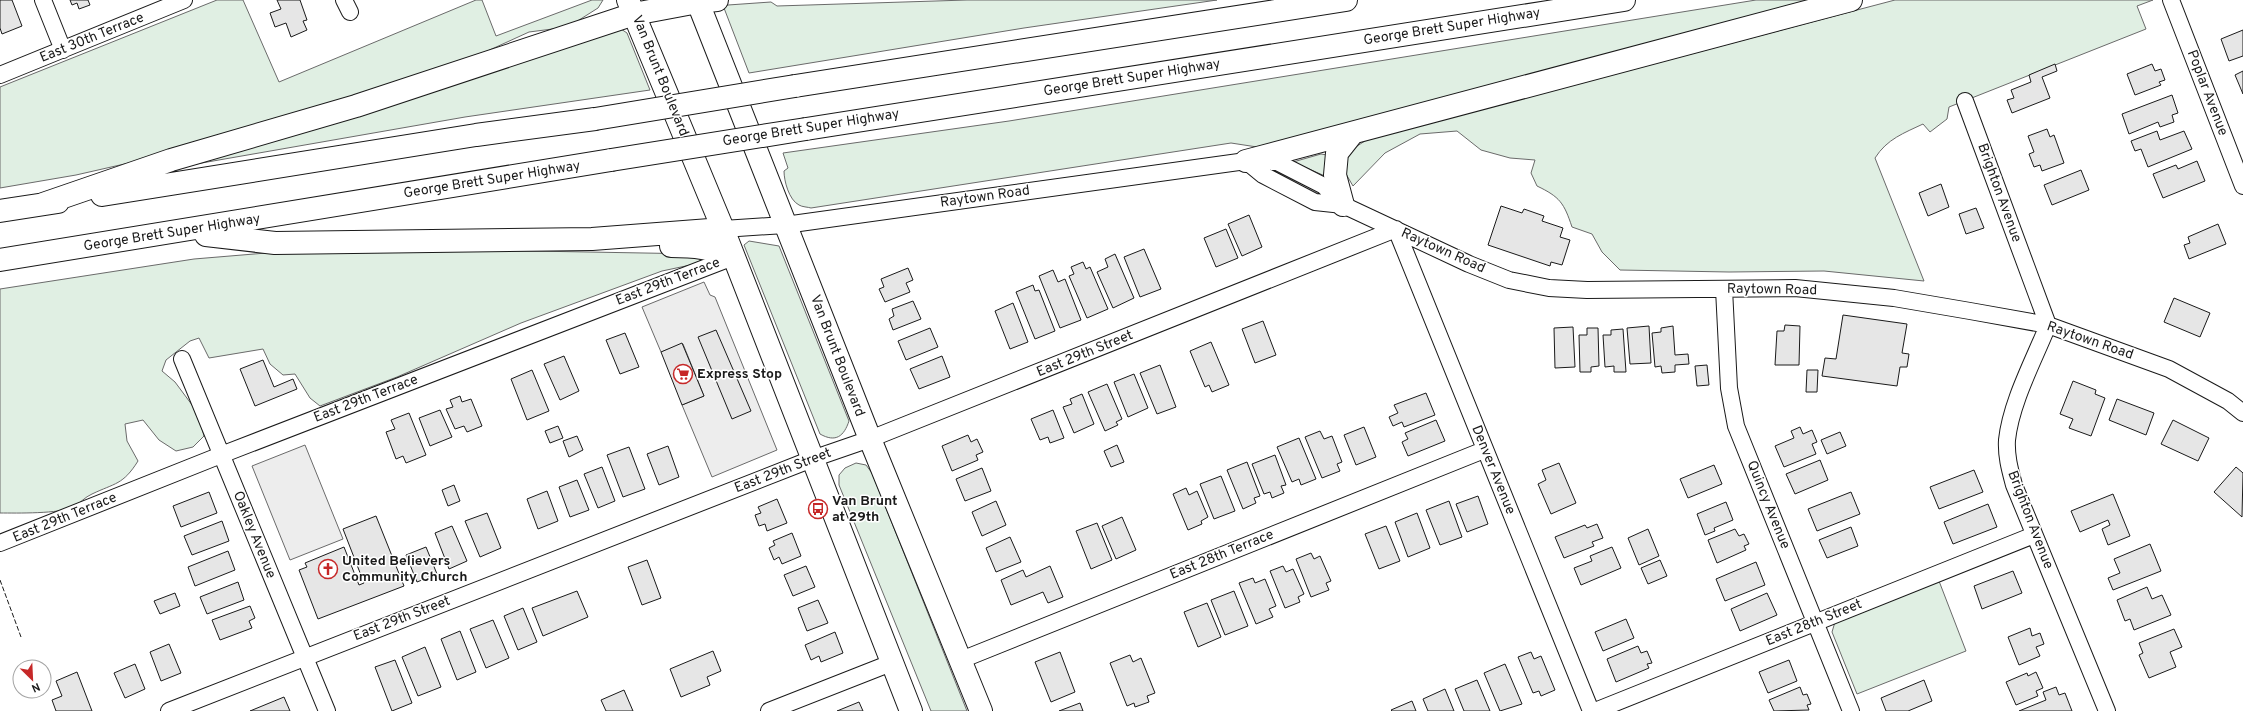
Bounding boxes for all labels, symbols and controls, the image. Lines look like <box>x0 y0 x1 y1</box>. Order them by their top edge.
street label: George Brett Super Highway <box>1362 5 1542 49</box>
street label: East 30th Terrace <box>37 9 147 67</box>
street label: Van Brunt Boulevard <box>628 13 692 139</box>
street label: Poplar Avenue <box>2183 48 2231 138</box>
street label: George Brett Super Highway <box>1042 56 1222 100</box>
street label: George Brett Super Highway <box>721 106 901 150</box>
street label: Brighton Avenue <box>1973 141 2025 245</box>
street label: George Brett Super Highway <box>402 158 582 202</box>
street label: Raytown Road <box>939 182 1031 212</box>
street label: George Brett Super Highway <box>82 211 262 255</box>
street label: Raytown Road <box>1398 225 1488 277</box>
street label: East 29th Terrace <box>613 254 723 310</box>
street label: Raytown Road <box>1727 281 1817 299</box>
street label: Van Brunt Boulevard <box>806 293 868 419</box>
street label: Raytown Road <box>2044 318 2136 364</box>
street label: East 29th Street <box>1034 327 1136 381</box>
supermarket icon: Express Stop <box>672 363 694 385</box>
place label: Express Stop <box>697 366 782 383</box>
street label: East 29th Terrace <box>311 371 421 427</box>
street label: Denver Avenue <box>1467 423 1519 517</box>
street label: East 29th Street <box>732 445 834 497</box>
street label: Quincy Avenue <box>1743 458 1793 552</box>
street label: Brighton Avenue <box>2003 468 2057 572</box>
street label: East 29th Terrace <box>11 489 119 547</box>
street label: Oakley Avenue <box>229 489 279 581</box>
place label: Van Brunt at 29th <box>832 493 898 526</box>
bus stop icon: Van Brunt at 29th <box>807 498 829 520</box>
street label: East 28th Terrace <box>1168 526 1276 584</box>
place label: United Believers Community Church <box>342 553 467 586</box>
church icon: United Believers Community Church <box>317 558 339 580</box>
street label: East 29th Street <box>351 593 453 645</box>
street label: East 28th Street <box>1763 596 1865 650</box>
north arrow <box>12 659 52 699</box>
text: N <box>29 679 42 695</box>

